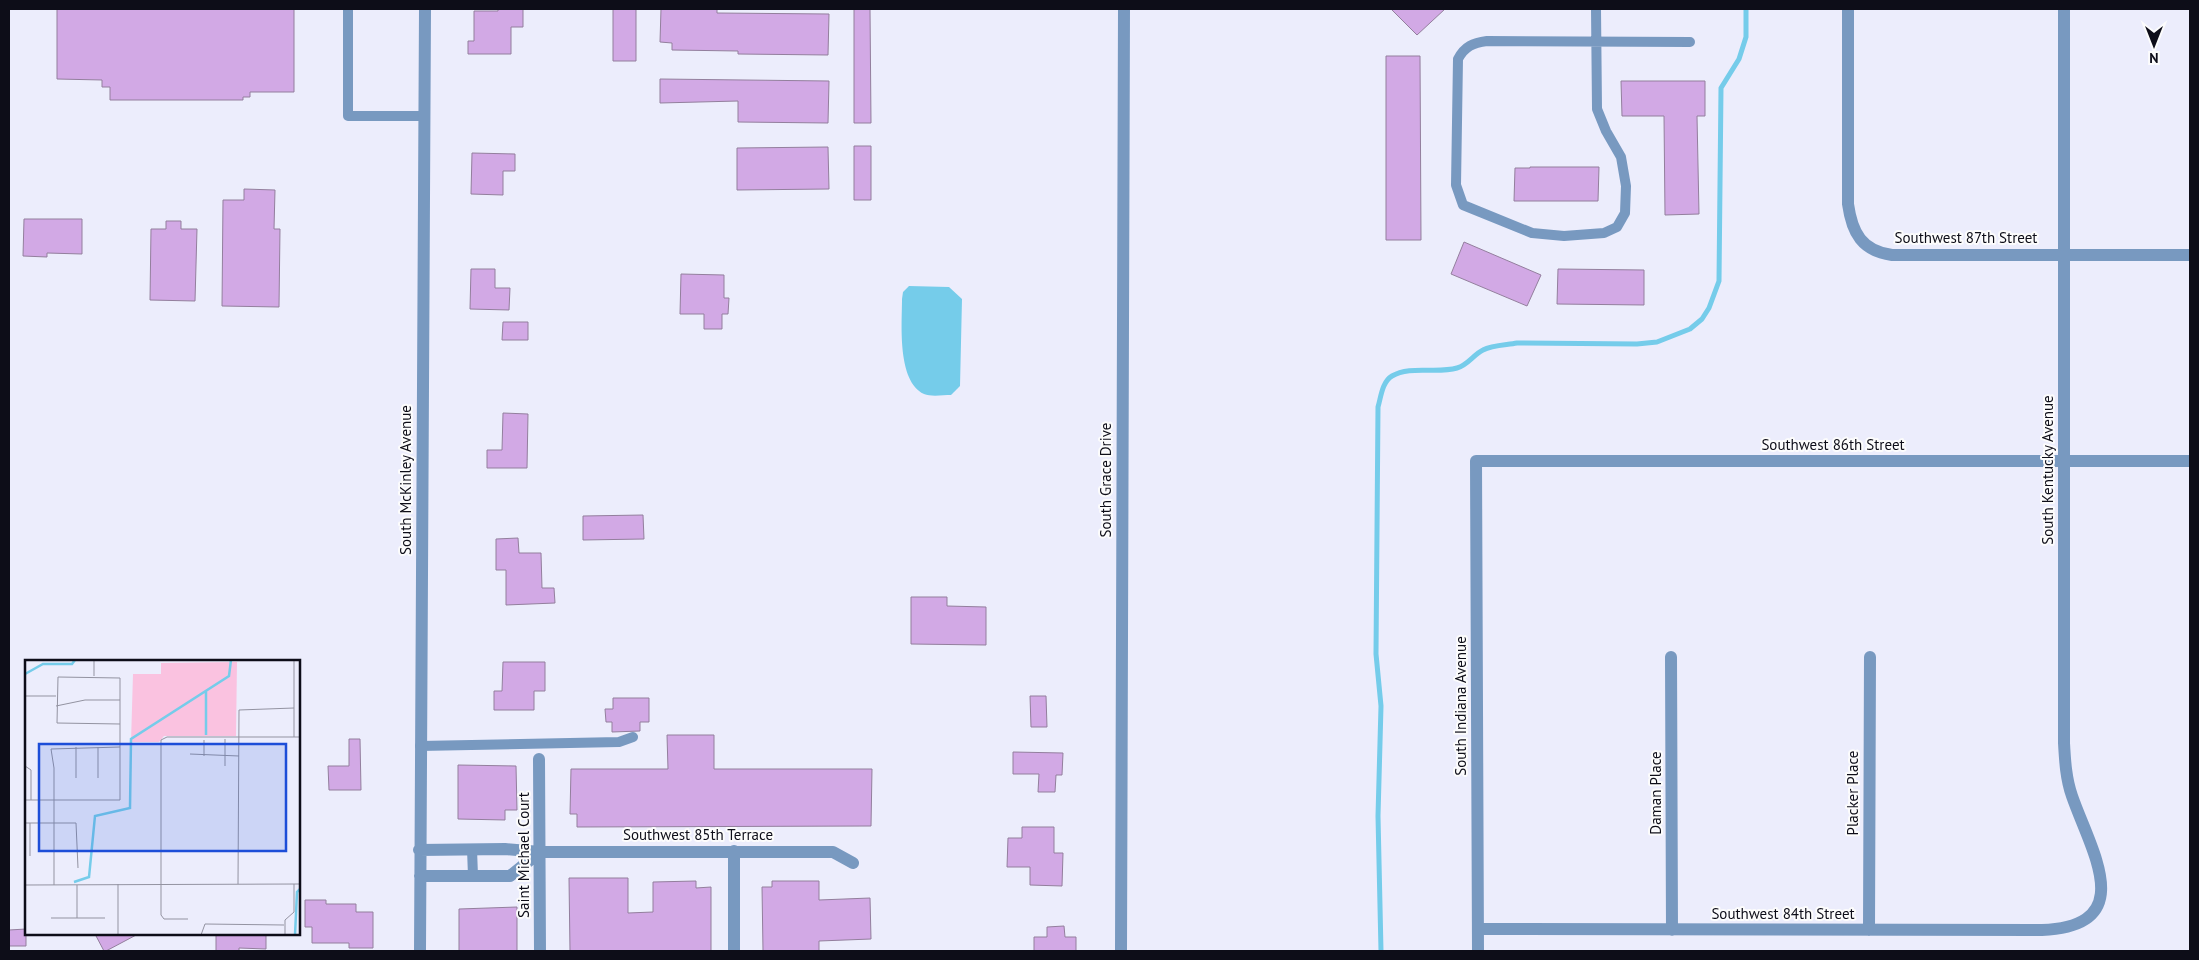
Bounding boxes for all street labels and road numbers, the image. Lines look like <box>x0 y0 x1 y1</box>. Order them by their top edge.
street label: Southwest 87th Street <box>1895 228 2037 247</box>
street label: South Kentucky Avenue <box>2038 395 2057 545</box>
street label: South McKinley Avenue <box>396 405 415 555</box>
street label: South Grace Drive <box>1096 423 1115 537</box>
street label: Southwest 86th Street <box>1761 435 1905 454</box>
street label: South Indiana Avenue <box>1451 636 1470 776</box>
street label: Daman Place <box>1646 751 1665 835</box>
street label: Placker Place <box>1843 751 1862 835</box>
street label: Saint Michael Court <box>514 792 533 918</box>
street label: Southwest 85th Terrace <box>623 825 773 844</box>
street label: Southwest 84th Street <box>1711 904 1855 923</box>

